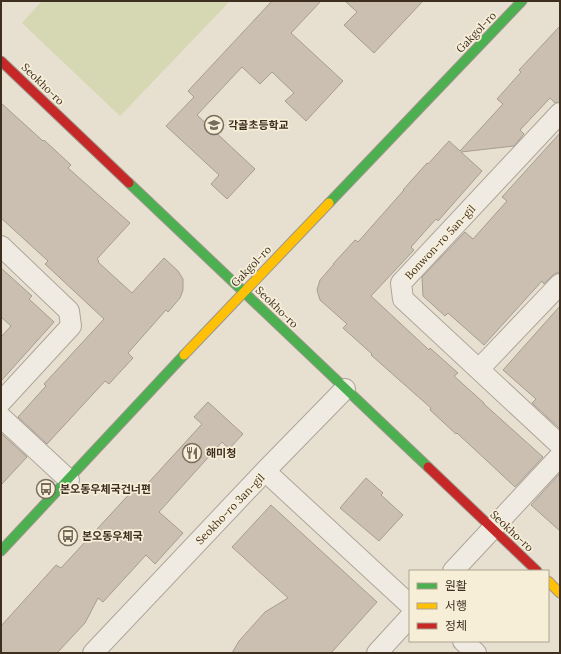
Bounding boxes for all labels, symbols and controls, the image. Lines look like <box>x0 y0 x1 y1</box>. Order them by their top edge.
street label: Gakgol-ro <box>453 8 499 56</box>
street label: Seokho-ro <box>19 60 67 108</box>
school or university icon: 각골초등학교 <box>203 114 225 136</box>
place label: 각골초등학교 <box>228 118 289 132</box>
street label: Bonwon-ro 5an-gil <box>402 202 478 282</box>
street label: Gakgol-ro <box>228 242 274 290</box>
street label: Seokho-ro <box>253 283 301 331</box>
restaurant icon: 해미청 <box>181 442 203 464</box>
place label: 해미청 <box>206 446 236 460</box>
street label: Seokho-ro 3an-gil <box>193 471 267 547</box>
bus stop icon: 본오동우체국건너편 <box>35 478 57 500</box>
place label: 본오동우체국건너편 <box>60 482 151 496</box>
street label: Seokho-ro <box>487 507 537 555</box>
bus stop icon: 본오동우체국 <box>57 525 79 547</box>
place label: 본오동우체국 <box>82 529 143 543</box>
legend <box>409 570 549 642</box>
text: 원활 <box>445 578 467 593</box>
text: 서행 <box>445 598 467 613</box>
text: 정체 <box>445 618 467 633</box>

